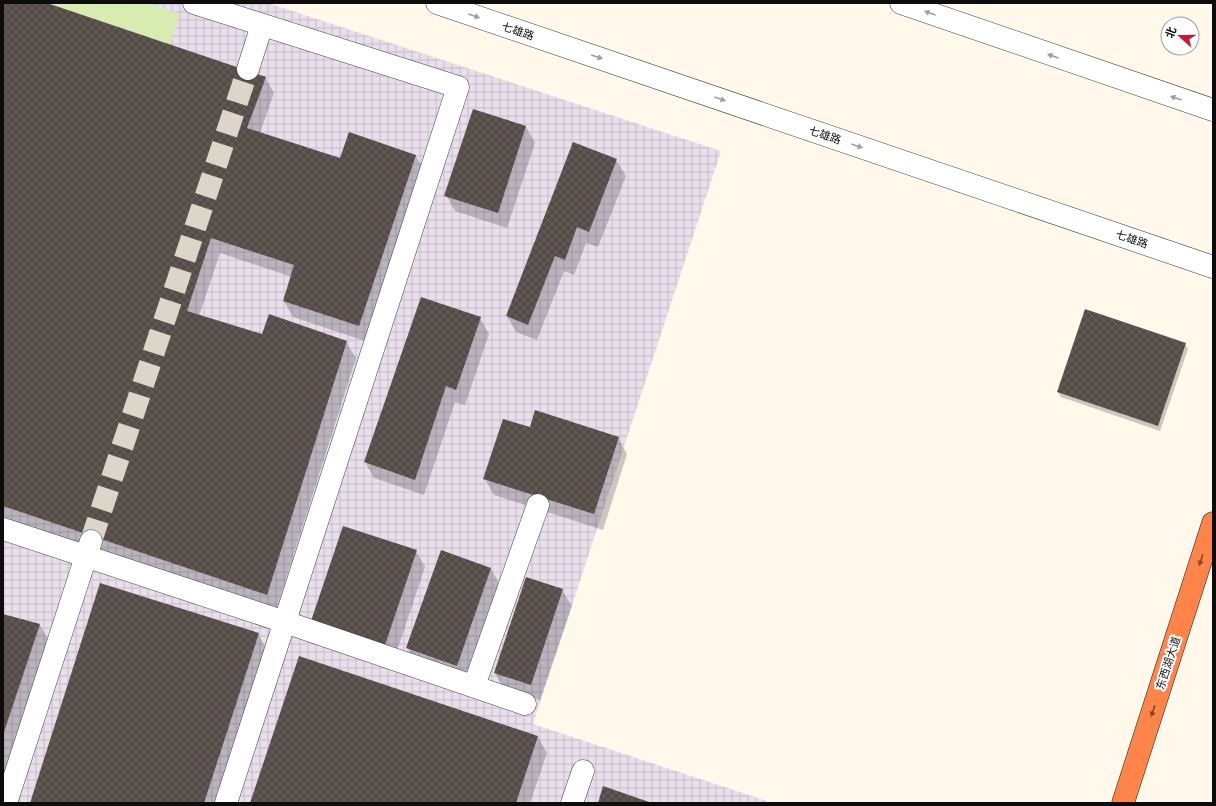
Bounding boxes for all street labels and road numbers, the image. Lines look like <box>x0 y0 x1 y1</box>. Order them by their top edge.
street label: 七雄路 <box>500 19 536 43</box>
street label: 七雄路 <box>807 123 843 147</box>
street label: 七雄路 <box>1114 227 1150 251</box>
street label: 东西湖大道 <box>1153 635 1183 691</box>

